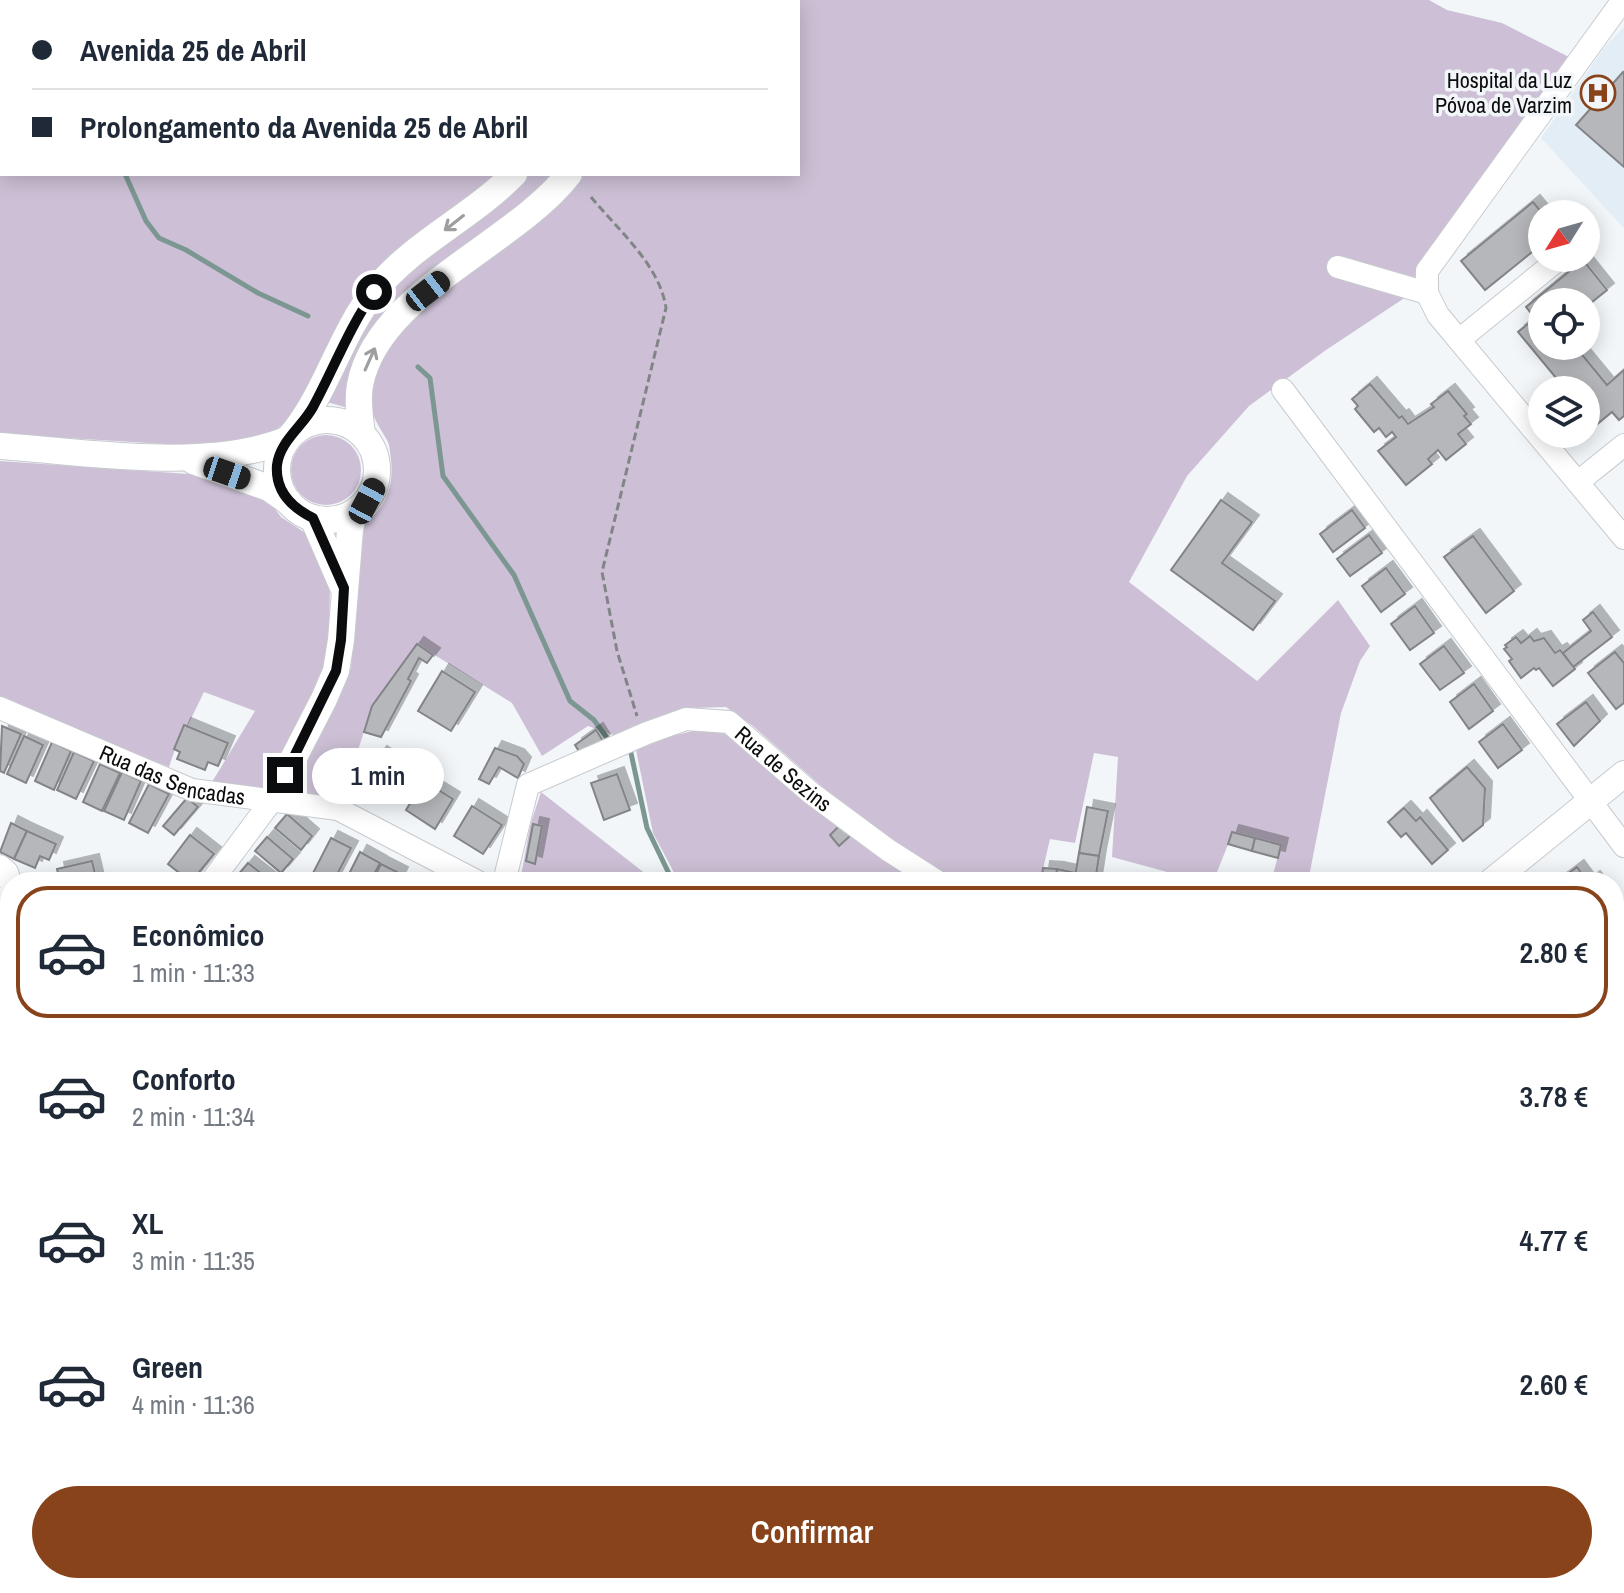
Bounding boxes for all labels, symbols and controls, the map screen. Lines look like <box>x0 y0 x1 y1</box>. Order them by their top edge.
text: Avenida 25 de Abril <box>80 30 307 70</box>
place label: Hospital da Luz Póvoa de Varzim <box>1435 65 1572 120</box>
hospital icon: Hospital da Luz Póvoa de Varzim <box>1579 74 1617 112</box>
text: Prolongamento da Avenida 25 de Abril <box>80 107 528 147</box>
north arrow <box>1528 200 1600 272</box>
map controls <box>1528 200 1600 448</box>
one-way arrow <box>444 214 465 232</box>
car <box>402 267 454 315</box>
route start <box>356 274 392 310</box>
button: locate <box>1528 288 1600 360</box>
one-way arrow <box>363 347 378 371</box>
button: layers <box>1528 376 1600 448</box>
car <box>200 454 254 492</box>
car <box>345 474 389 528</box>
street label: Rua de Sezins <box>729 719 838 818</box>
street label: Rua das Sencadas <box>95 737 247 812</box>
callout: 1 min <box>313 747 445 803</box>
route end <box>267 757 303 793</box>
text: 1 min <box>351 758 405 793</box>
text: Econômico <box>132 915 265 955</box>
icon: car <box>36 916 108 988</box>
text: 2.80 € <box>1520 932 1588 972</box>
text: 1 min · 11:33 <box>132 955 255 990</box>
text: Conforto <box>132 1059 236 1099</box>
icon: car <box>36 1060 108 1132</box>
text: 3.78 € <box>1520 1076 1588 1116</box>
text: 2 min · 11:34 <box>132 1099 255 1134</box>
text: XL <box>132 1203 163 1243</box>
icon: car <box>36 1204 108 1276</box>
text: 4.77 € <box>1520 1220 1588 1260</box>
text: 3 min · 11:35 <box>132 1243 255 1278</box>
text: Green <box>132 1347 203 1387</box>
icon: car <box>36 1348 108 1420</box>
text: 2.60 € <box>1520 1364 1588 1404</box>
text: 4 min · 11:36 <box>132 1387 255 1422</box>
button: Confirmar <box>32 1486 1592 1578</box>

